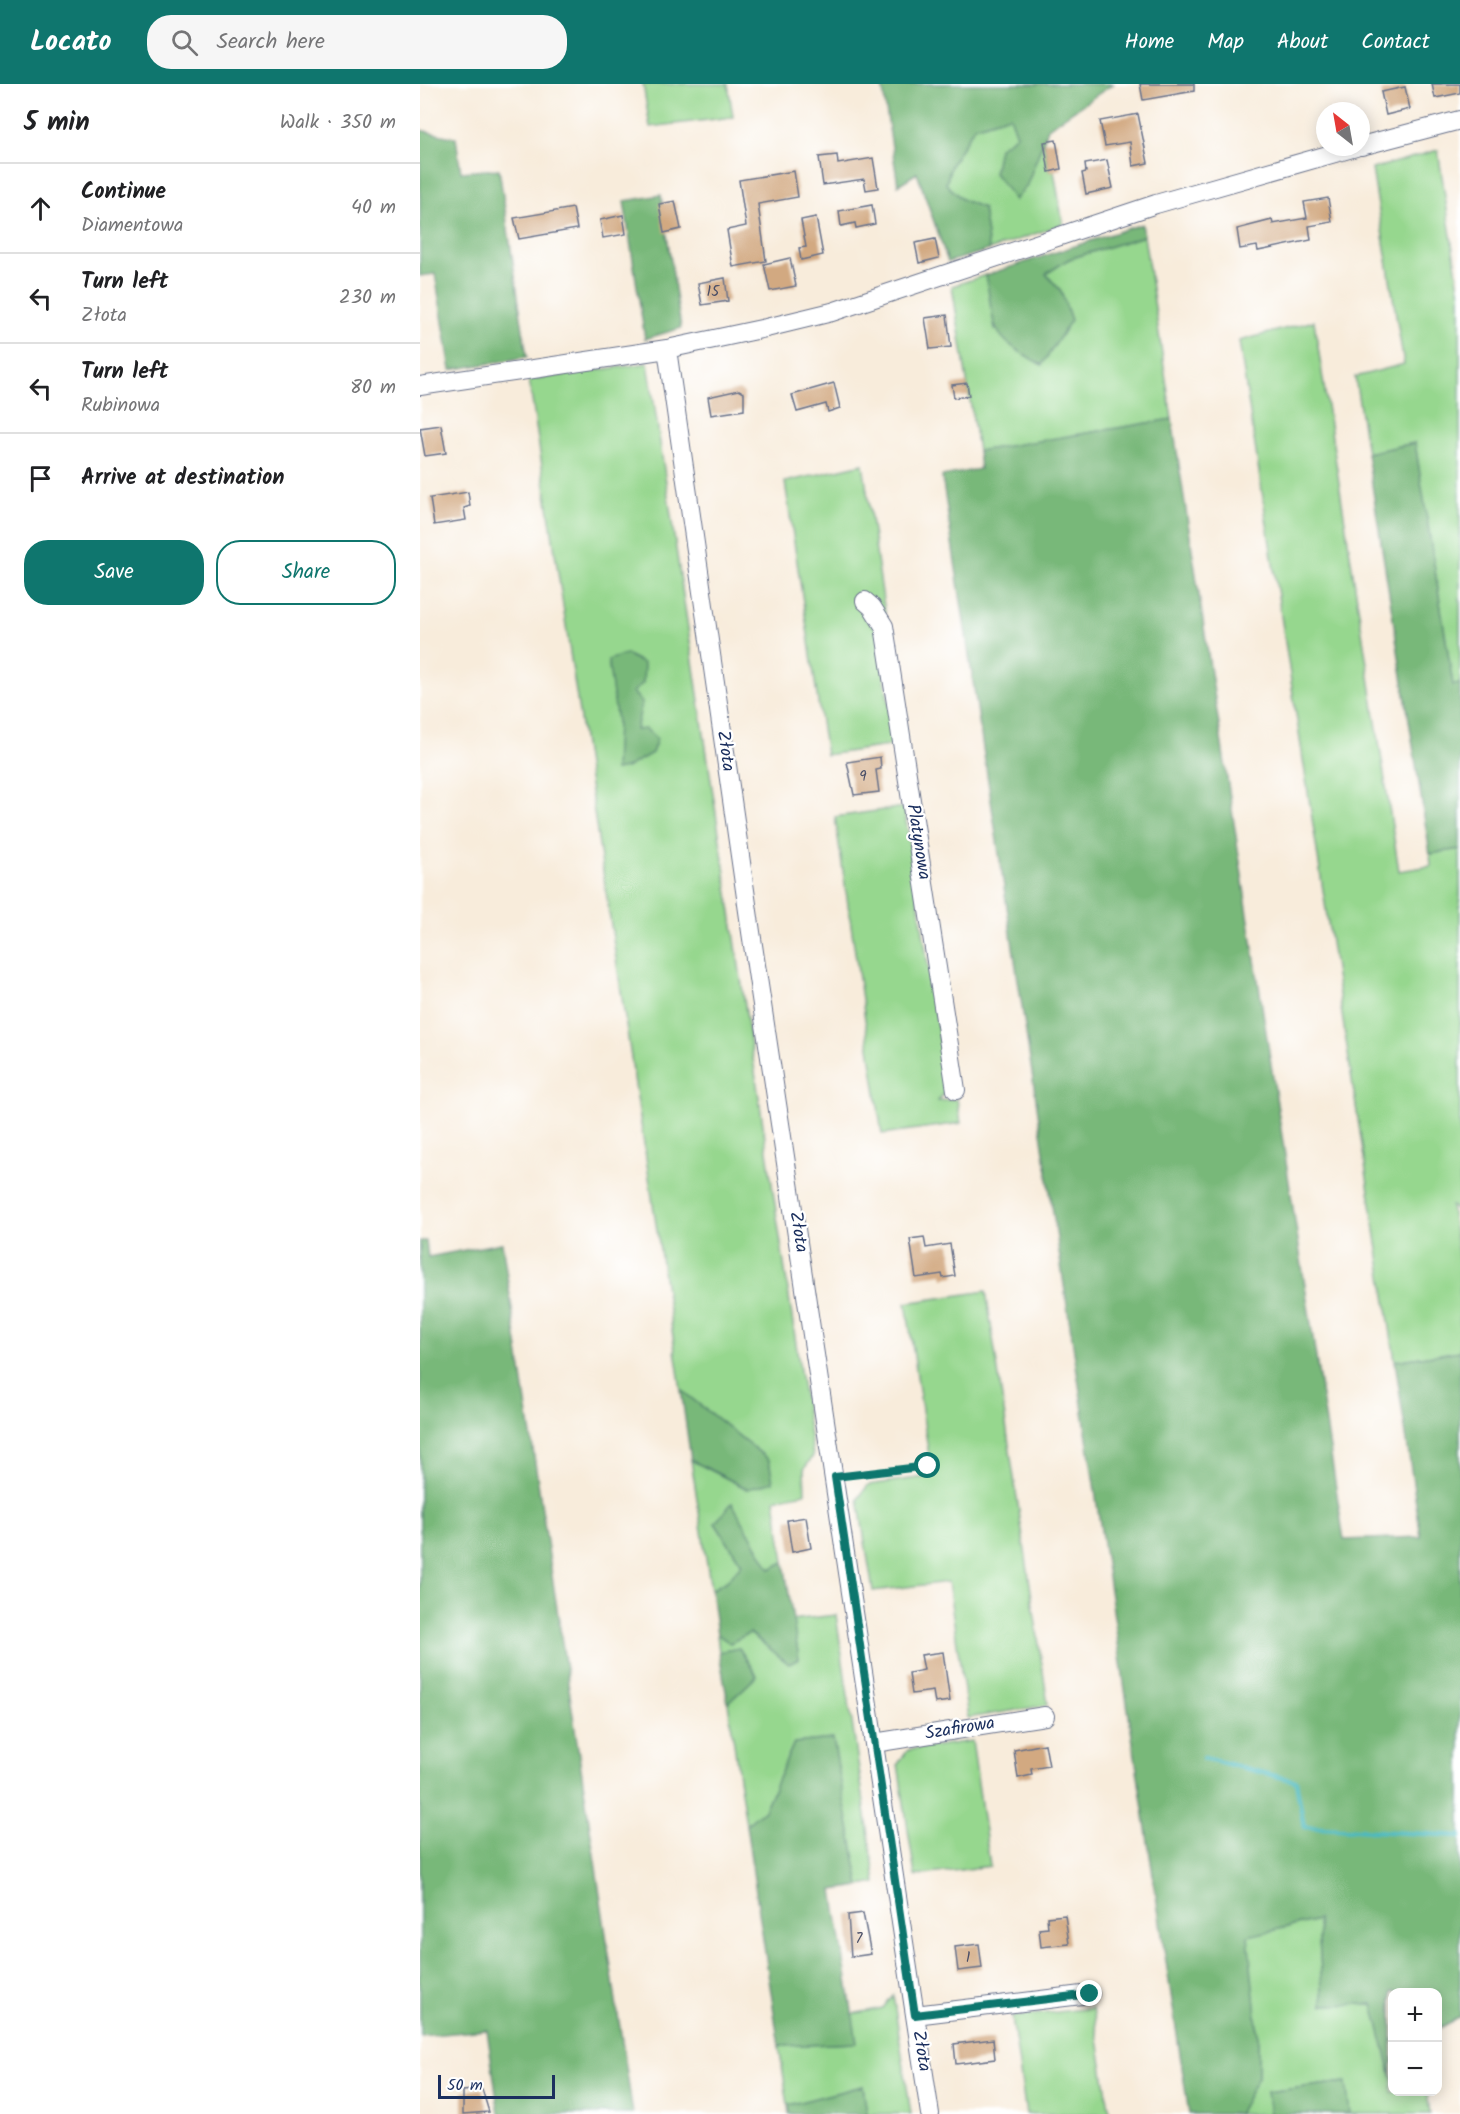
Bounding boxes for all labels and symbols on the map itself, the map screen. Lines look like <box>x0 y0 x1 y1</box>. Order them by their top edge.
north arrow <box>1316 102 1370 156</box>
house number: 15 <box>707 280 720 304</box>
street label: Złota <box>708 729 742 773</box>
house number: 9 <box>859 765 867 789</box>
street label: Platynowa <box>898 802 938 882</box>
street label: Złota <box>780 1209 816 1255</box>
route start <box>914 1452 940 1478</box>
street label: Szafirowa <box>923 1709 997 1749</box>
house number: 7 <box>856 1927 864 1951</box>
house number: 1 <box>966 1946 971 1970</box>
route end <box>1076 1980 1102 2006</box>
street label: Złota <box>903 2028 939 2074</box>
scale bar <box>438 2072 555 2100</box>

